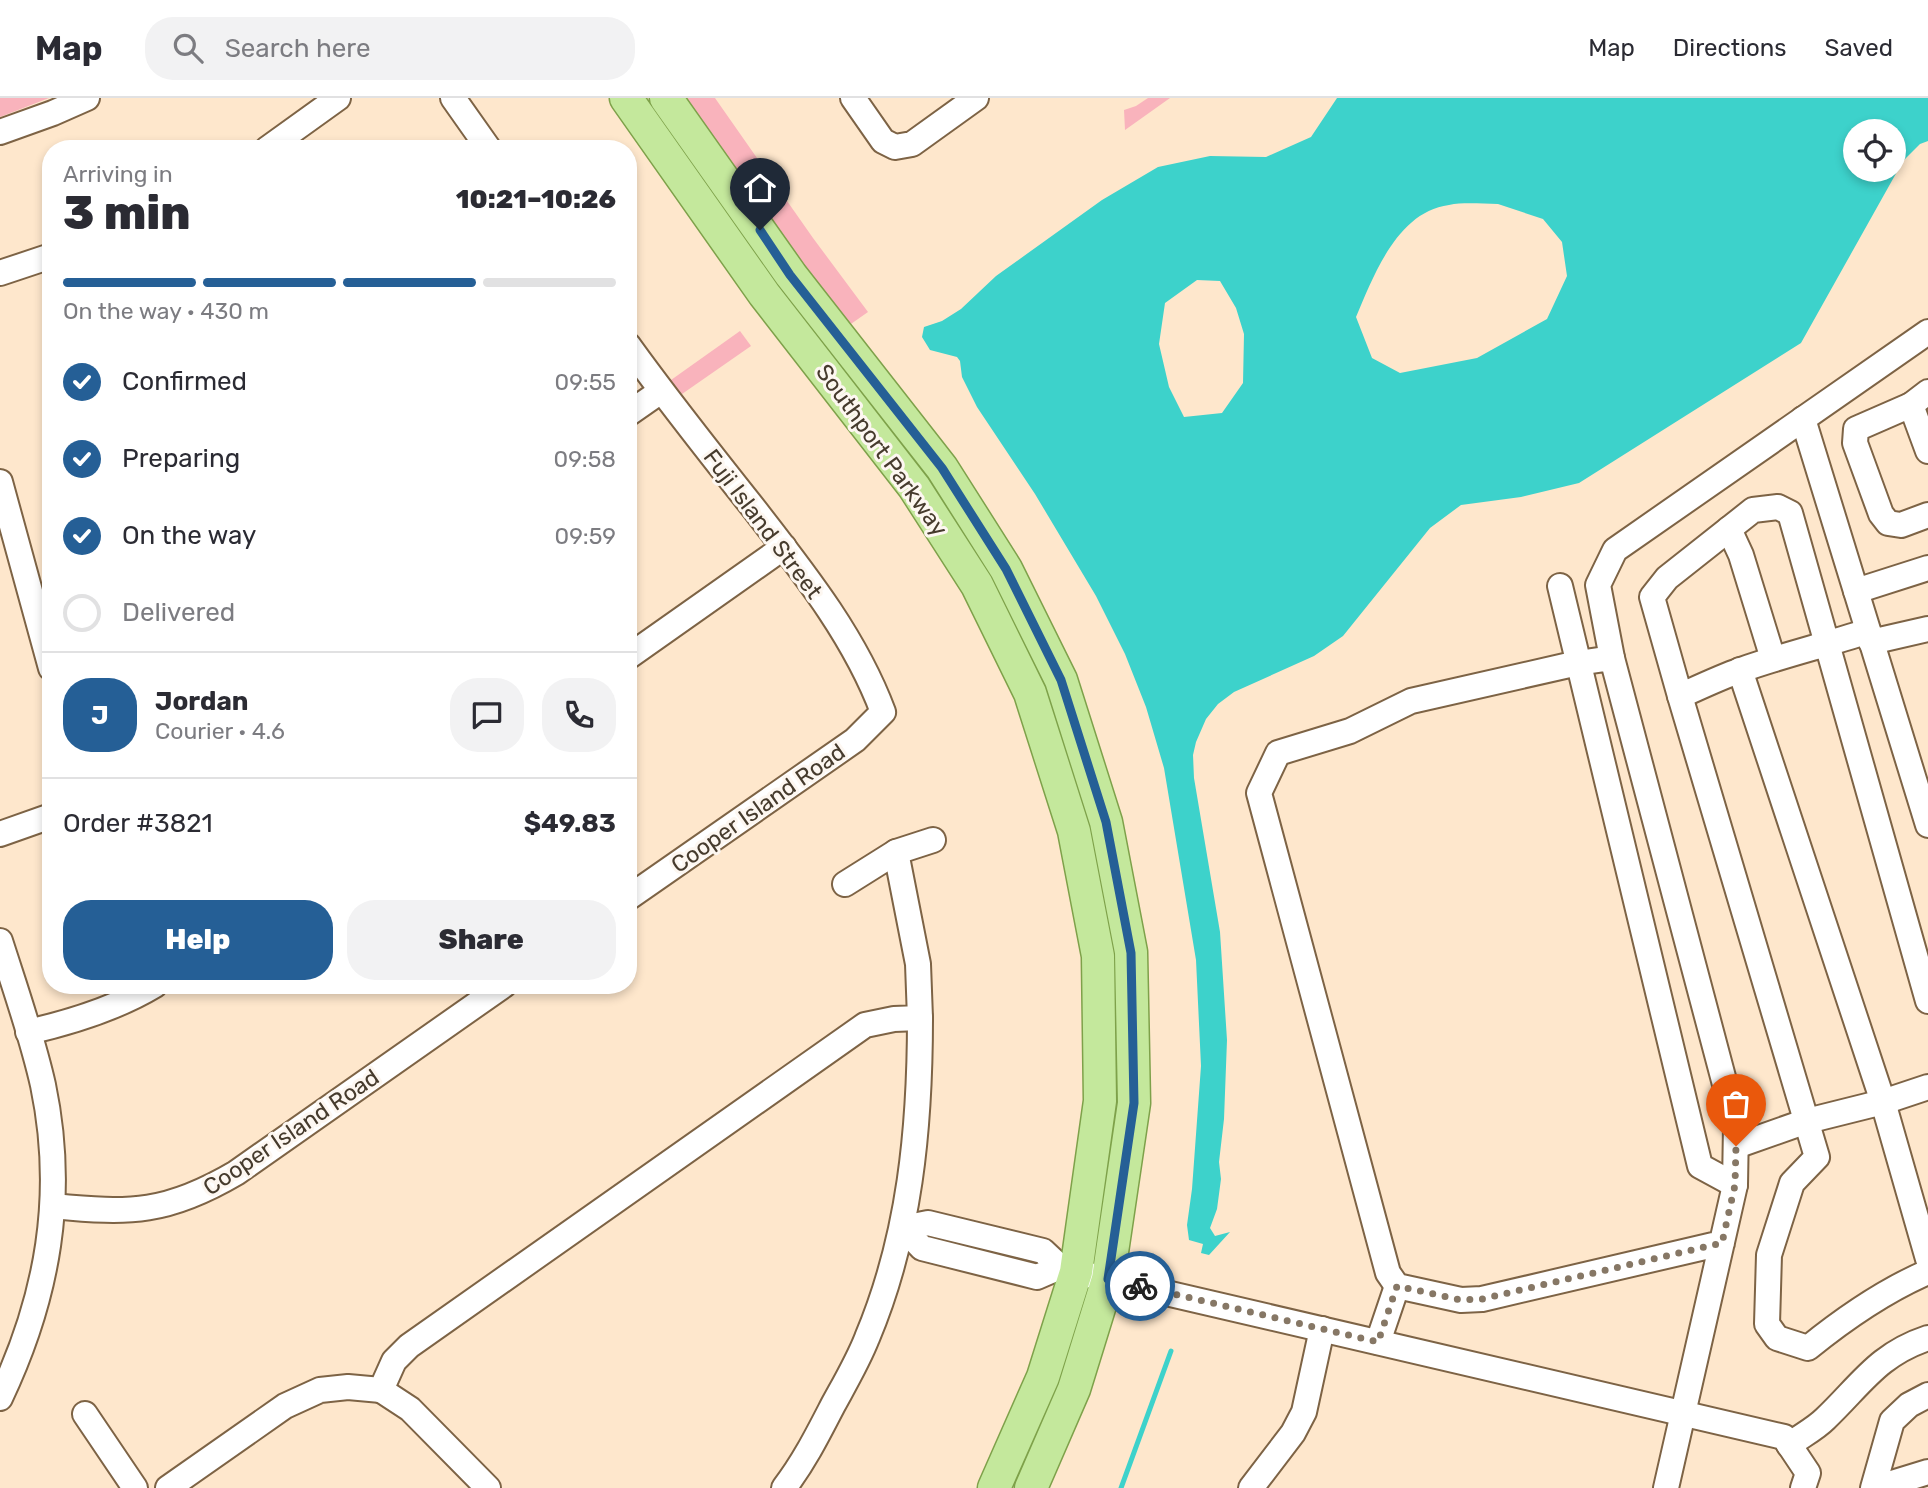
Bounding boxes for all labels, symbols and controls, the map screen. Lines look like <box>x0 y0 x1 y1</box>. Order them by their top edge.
search box <box>145 17 635 80</box>
text: Map <box>35 29 103 68</box>
icon: search <box>169 29 207 67</box>
text: Search here <box>225 33 370 64</box>
text: Map <box>1588 34 1635 62</box>
text: Directions <box>1673 34 1786 62</box>
text: Saved <box>1824 34 1893 62</box>
map controls <box>1843 119 1906 182</box>
button: locate <box>1843 119 1906 182</box>
pin <box>730 158 790 230</box>
text: Arriving in <box>63 160 173 188</box>
icon: home <box>741 169 779 207</box>
text: 10:21–10:26 <box>456 184 616 215</box>
text: 3 min <box>63 186 191 241</box>
text: On the way · 430 m <box>63 297 269 325</box>
street label: Southport Parkway <box>810 359 954 542</box>
icon: check <box>63 363 101 401</box>
text: Confirmed <box>122 366 247 397</box>
text: 09:55 <box>555 368 616 396</box>
icon: check <box>63 440 101 478</box>
text: Preparing <box>122 443 240 474</box>
street label: Fuji Island Street <box>698 444 828 604</box>
text: 09:58 <box>554 445 616 473</box>
icon: check <box>63 517 101 555</box>
text: On the way <box>122 520 256 551</box>
text: 09:59 <box>555 522 616 550</box>
text: Delivered <box>122 597 235 628</box>
button: chat <box>450 678 524 752</box>
button: phone <box>542 678 616 752</box>
text: Jordan <box>155 686 248 717</box>
text: J <box>91 700 109 731</box>
text: Courier · 4.6 <box>155 717 285 745</box>
street label: Cooper Island Road <box>666 737 850 879</box>
text: Order #3821 <box>63 808 213 839</box>
text: $49.83 <box>524 808 616 839</box>
button: Help <box>63 900 333 980</box>
button: Share <box>347 900 616 980</box>
street label: Cooper Island Road <box>198 1063 384 1201</box>
pin <box>1706 1074 1766 1146</box>
icon: bag <box>1717 1085 1755 1123</box>
courier <box>1105 1251 1175 1321</box>
icon: bike <box>1121 1267 1159 1305</box>

